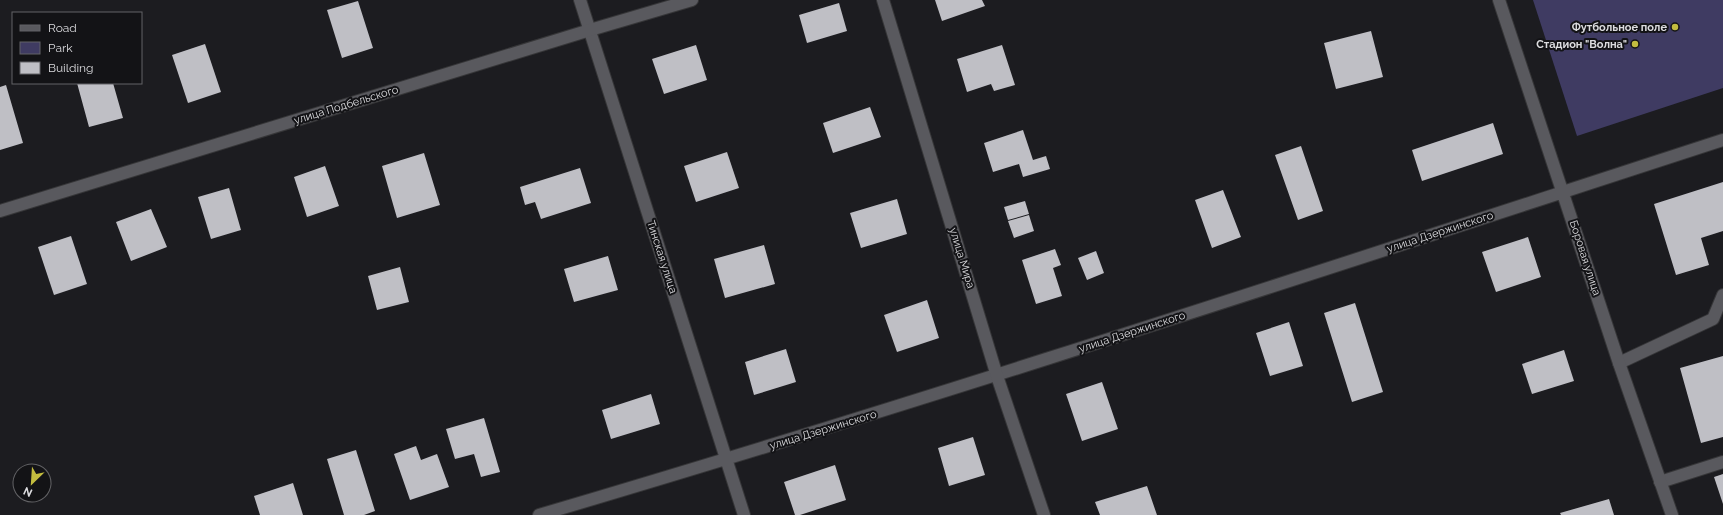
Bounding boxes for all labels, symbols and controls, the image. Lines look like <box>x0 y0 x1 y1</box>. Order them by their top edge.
legend <box>12 12 142 84</box>
text: Road <box>48 21 77 35</box>
place label: Футбольное поле <box>1572 21 1667 34</box>
marker: Футбольное поле <box>1670 22 1680 32</box>
place label: Стадион "Волна" <box>1536 38 1627 51</box>
marker: Стадион "Волна" <box>1630 39 1640 49</box>
text: Park <box>48 41 73 55</box>
text: Building <box>48 61 94 75</box>
street label: улица Подбельского <box>292 83 400 127</box>
street label: улица Дзержинского <box>1385 209 1495 255</box>
street label: Тинская улица <box>644 219 680 295</box>
street label: Боровая улица <box>1567 219 1603 297</box>
street label: улица Мира <box>947 226 977 290</box>
street label: улица Дзержинского <box>1077 309 1187 355</box>
street label: улица Дзержинского <box>768 407 878 452</box>
north arrow <box>12 463 52 503</box>
text: N <box>21 484 35 499</box>

